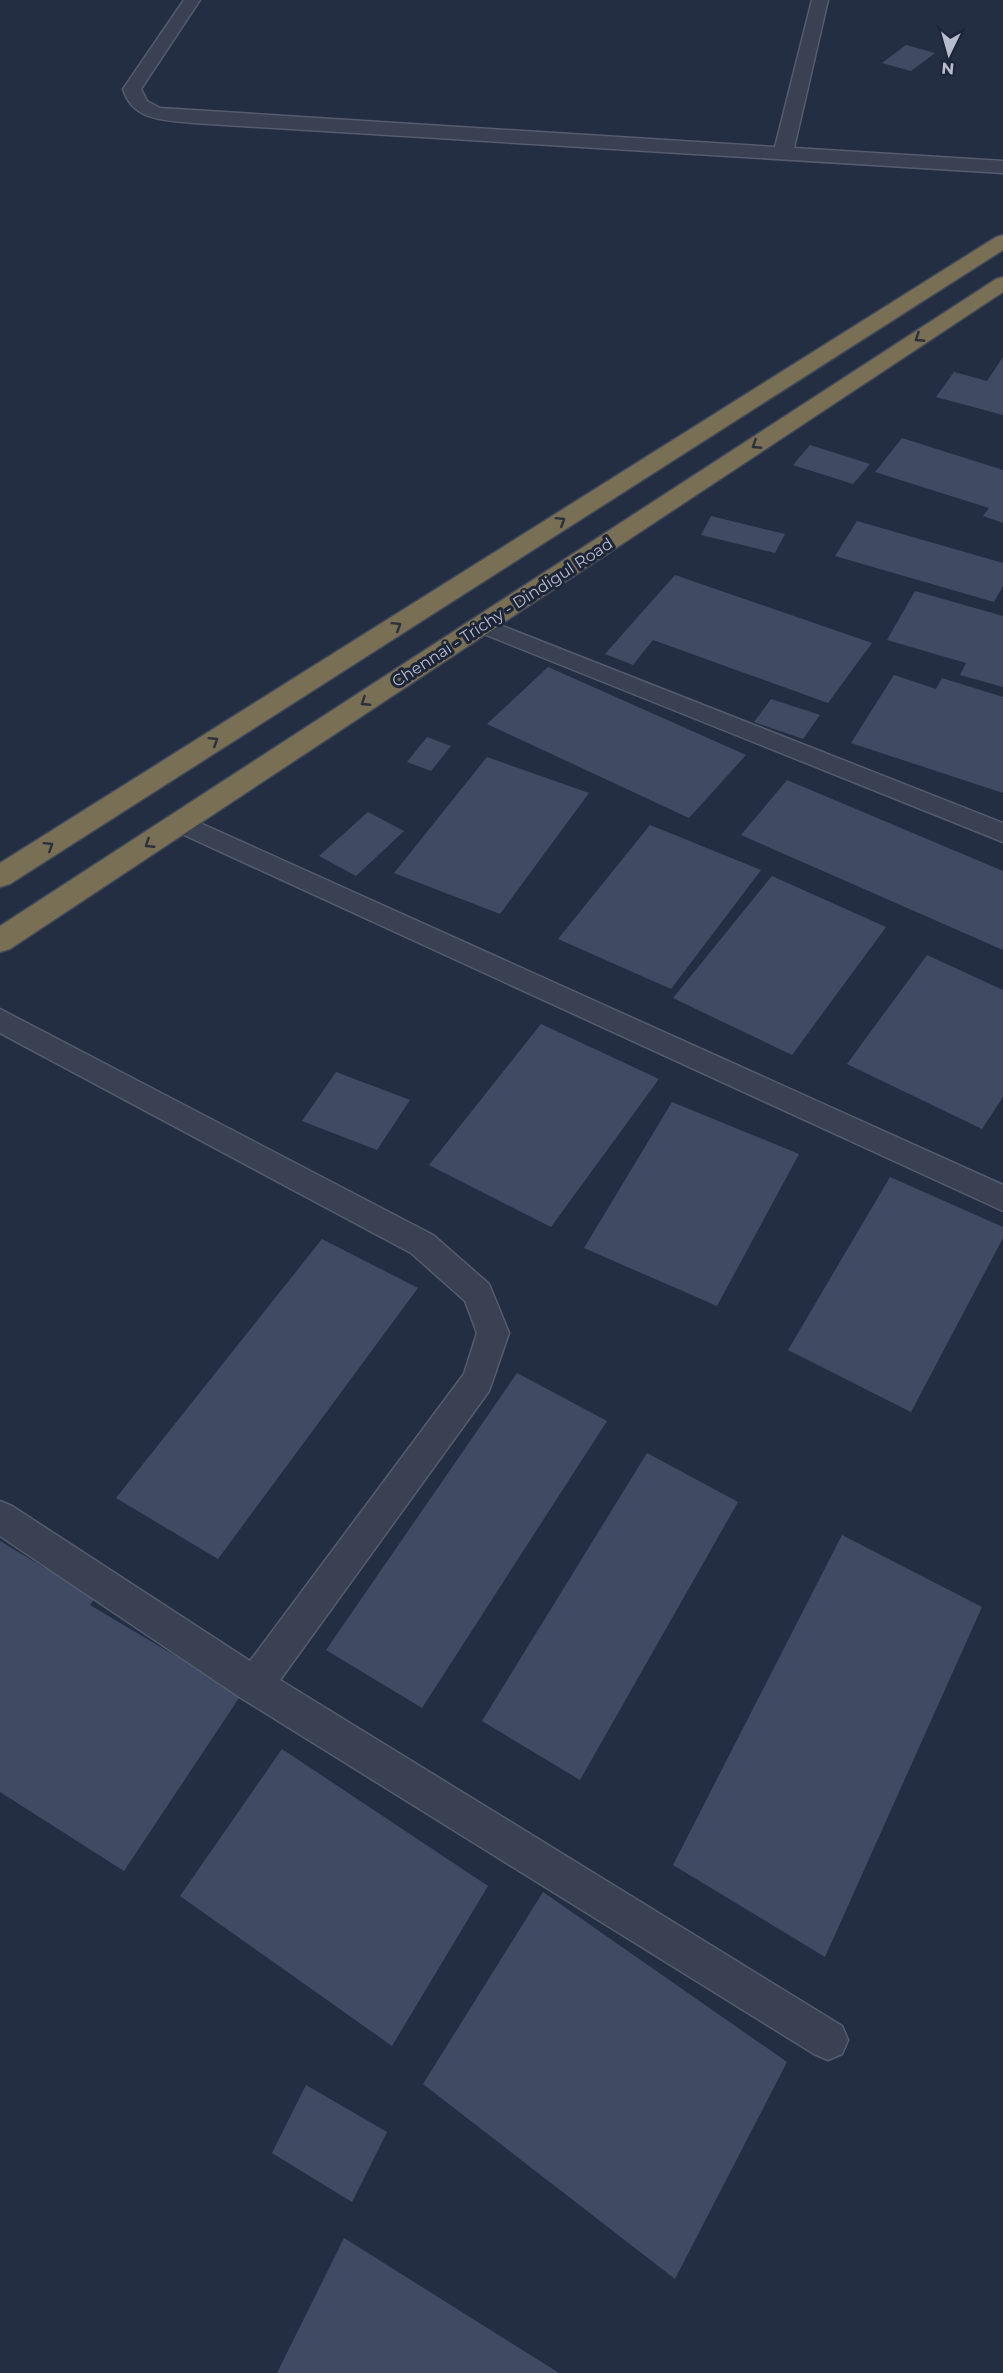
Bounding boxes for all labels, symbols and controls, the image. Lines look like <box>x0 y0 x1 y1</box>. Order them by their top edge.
north arrow <box>919 24 979 84</box>
text: N <box>940 58 955 78</box>
one-way arrow <box>915 331 926 342</box>
one-way arrow <box>752 438 763 449</box>
one-way arrow <box>555 517 565 529</box>
street label: Chennai - Trichy - Dindigul Road <box>388 534 616 691</box>
one-way arrow <box>390 622 401 633</box>
one-way arrow <box>361 695 372 706</box>
one-way arrow <box>208 737 218 749</box>
one-way arrow <box>145 836 156 847</box>
one-way arrow <box>43 842 54 853</box>

